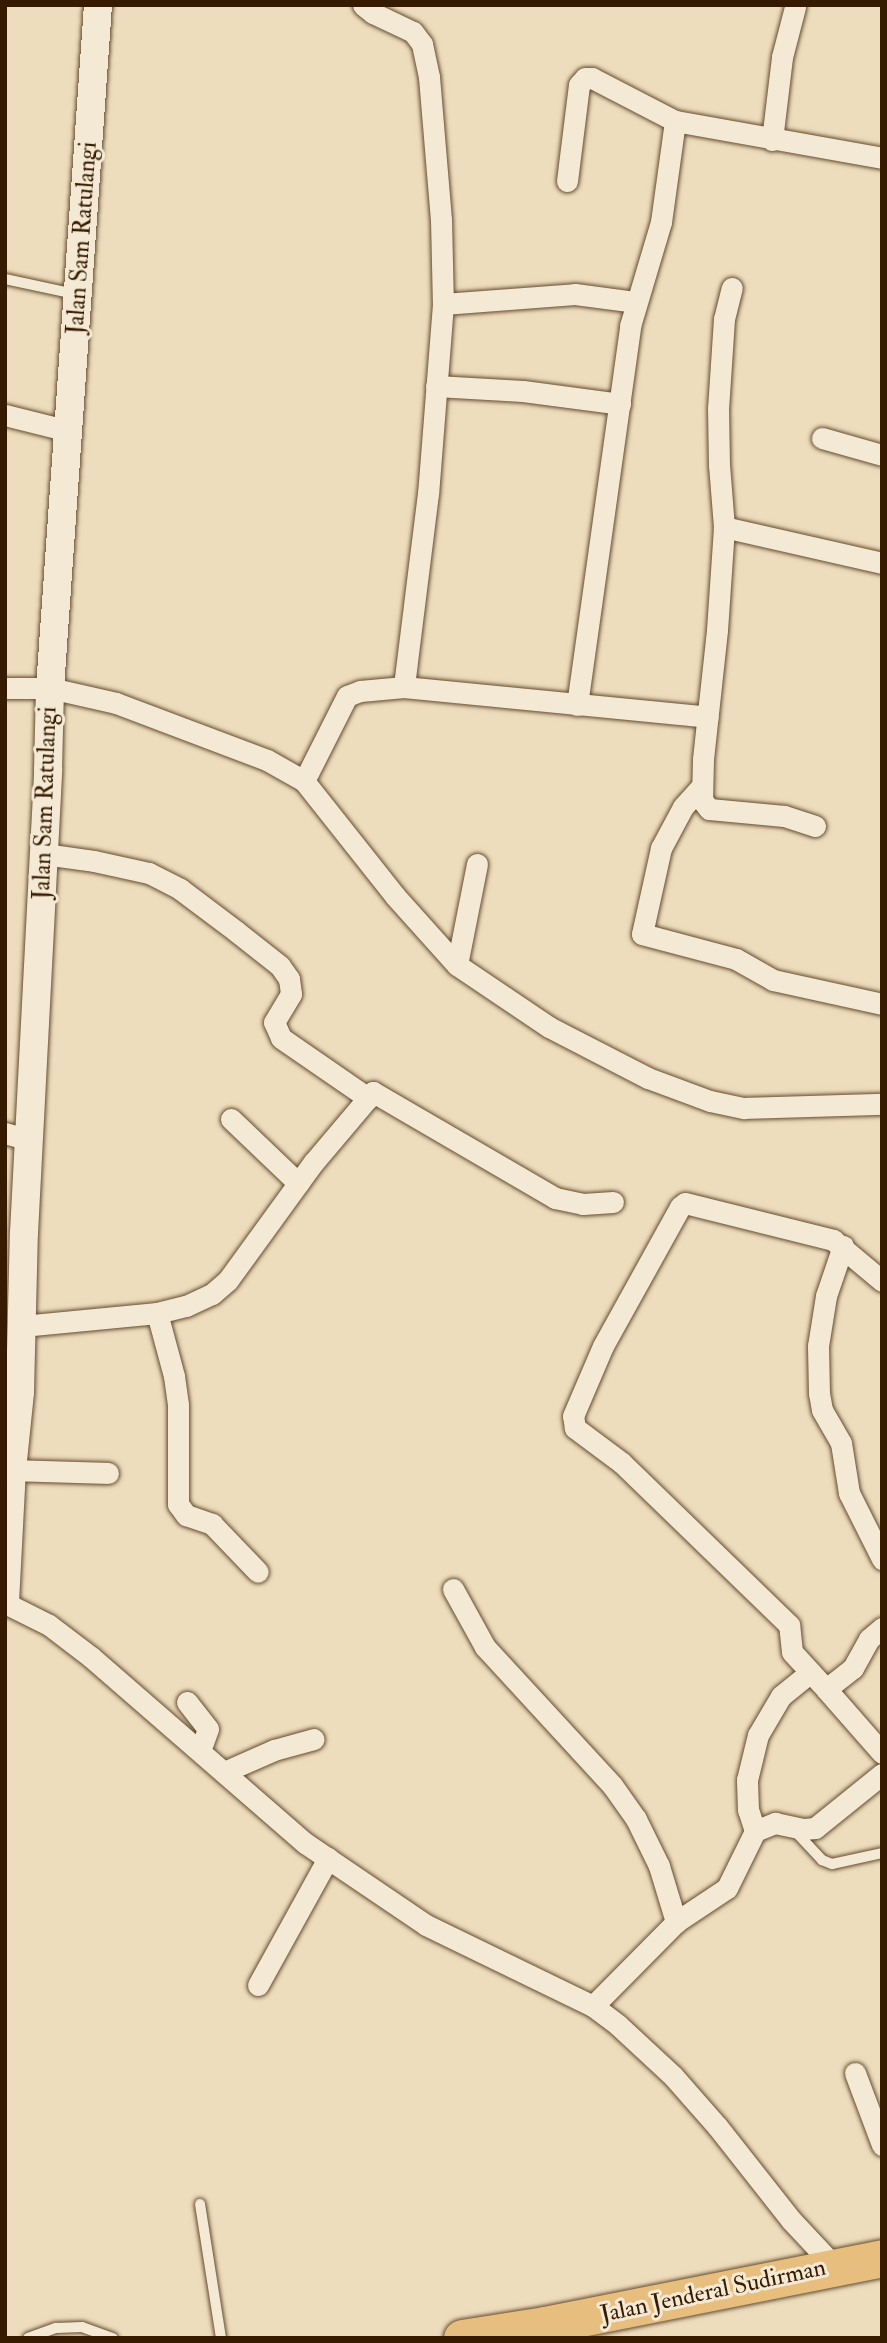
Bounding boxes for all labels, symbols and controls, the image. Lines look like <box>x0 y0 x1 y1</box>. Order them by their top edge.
street label: Jalan Sam Ratulangi <box>61 141 103 335</box>
street label: Jalan Sam Ratulangi <box>27 706 63 900</box>
street label: Jalan Jenderal Sudirman <box>598 2253 828 2329</box>

